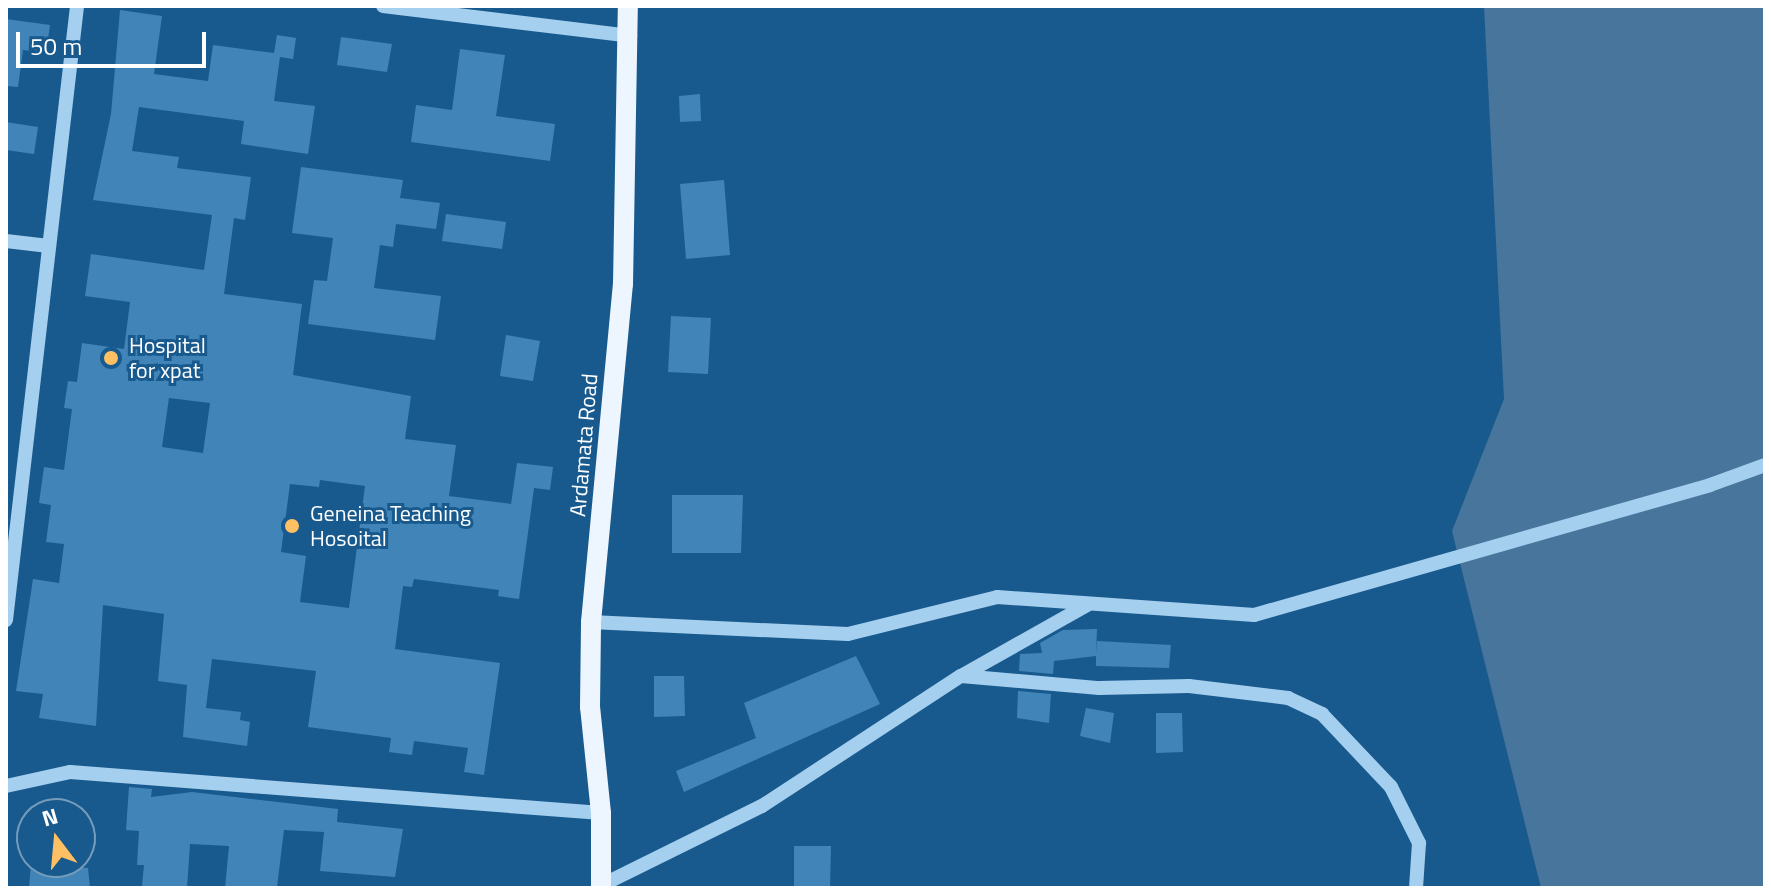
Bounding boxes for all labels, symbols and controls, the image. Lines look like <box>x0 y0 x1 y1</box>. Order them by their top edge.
scale bar <box>20 16 210 66</box>
text: 50 m <box>30 28 82 64</box>
place label: Hospital for xpat <box>129 332 206 384</box>
marker: Hospital for xpat <box>100 347 122 369</box>
street label: Ardamata Road <box>565 372 603 518</box>
place label: Geneina Teaching Hosoital <box>310 500 471 552</box>
marker: Geneina Teaching Hosoital <box>281 515 303 537</box>
north arrow <box>16 798 96 878</box>
text: N <box>38 798 62 835</box>

